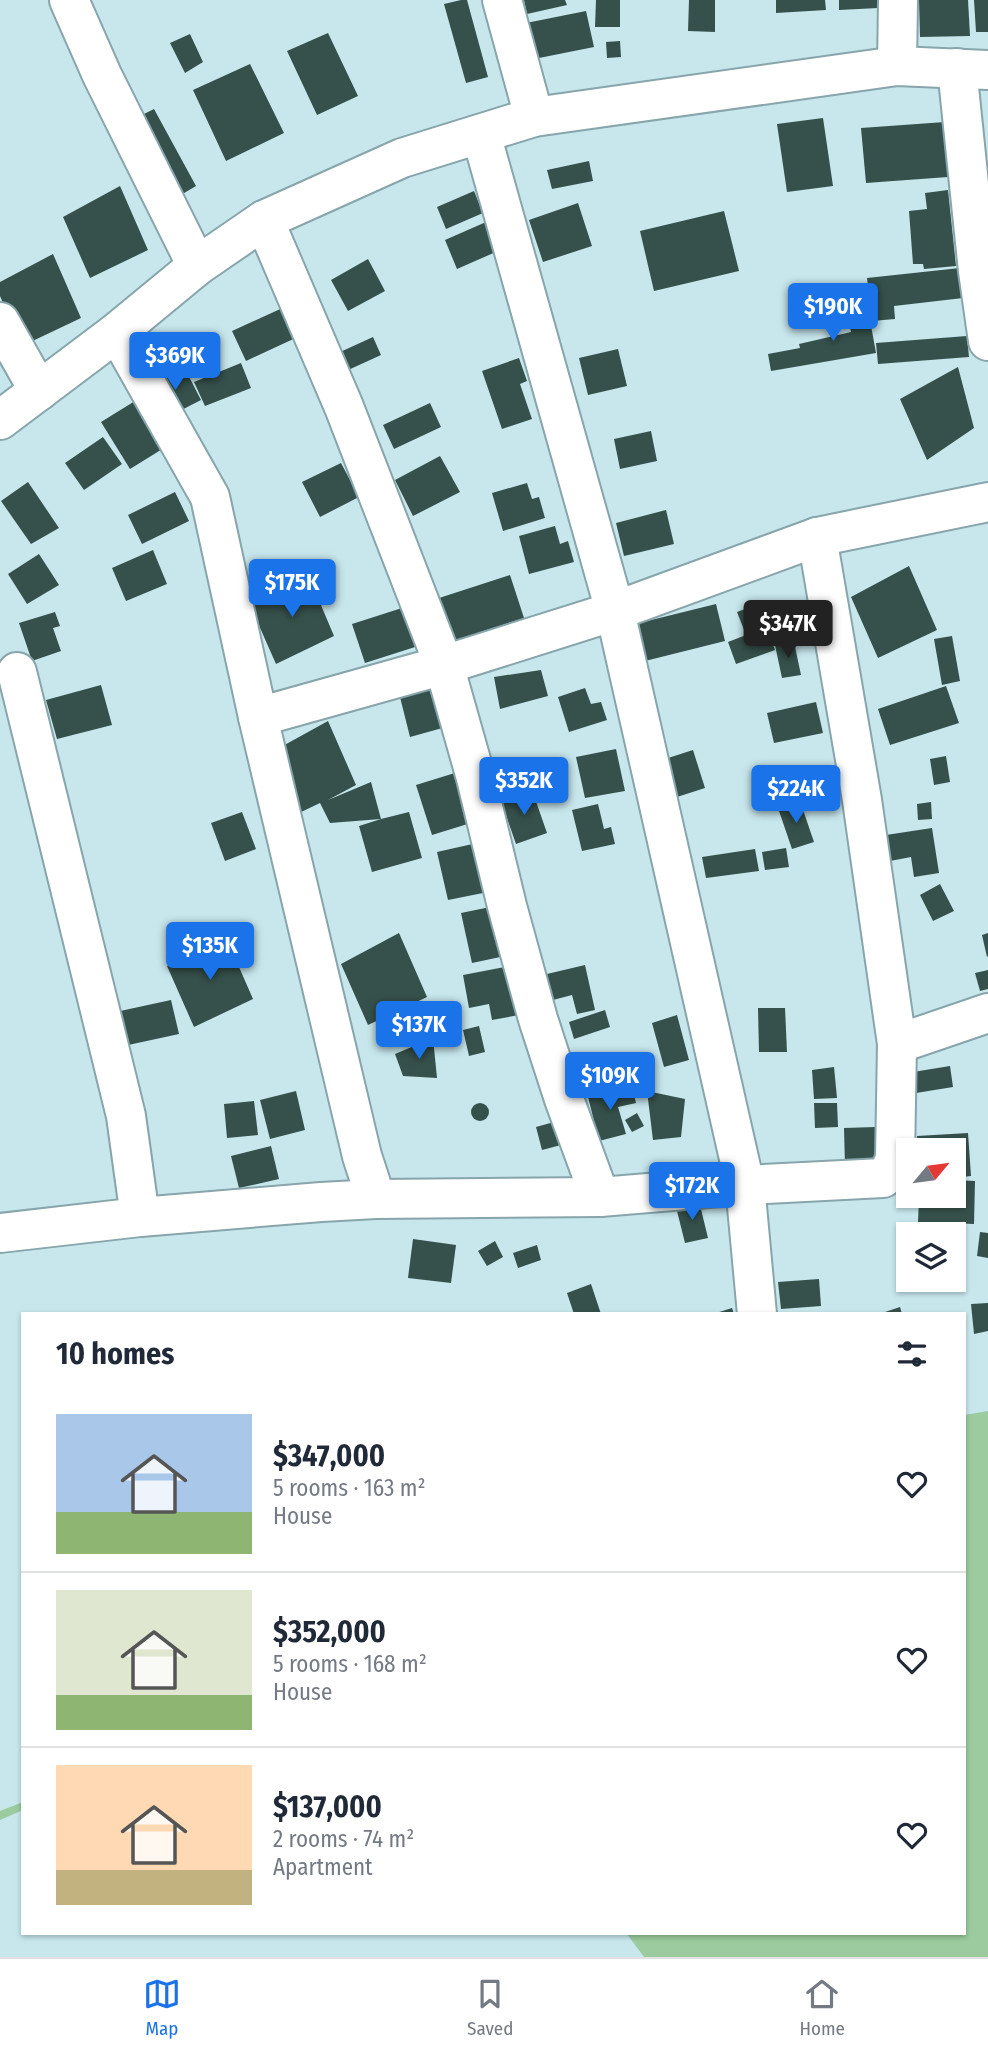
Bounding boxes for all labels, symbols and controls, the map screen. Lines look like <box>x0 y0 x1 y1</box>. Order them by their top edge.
pin: $190K <box>784 284 882 343</box>
text: $190K <box>804 292 862 320</box>
pin: $369K <box>126 332 224 392</box>
text: $369K <box>145 341 205 369</box>
pin: $175K <box>243 560 341 619</box>
text: $175K <box>265 568 319 596</box>
pin: $347K <box>739 600 837 660</box>
text: $347K <box>760 609 816 637</box>
pin: $352K <box>475 758 573 817</box>
text: $352K <box>495 766 553 794</box>
pin: $224K <box>747 766 845 825</box>
text: $224K <box>767 774 825 802</box>
pin: $135K <box>161 922 259 982</box>
text: $135K <box>182 931 238 959</box>
pin: $137K <box>370 1002 468 1061</box>
text: $137K <box>392 1010 446 1038</box>
pin: $109K <box>561 1052 659 1112</box>
text: $109K <box>581 1061 639 1089</box>
north arrow <box>896 1138 966 1208</box>
map controls <box>896 1138 966 1292</box>
pin: $172K <box>643 1162 741 1222</box>
text: $172K <box>665 1171 719 1199</box>
button: layers <box>896 1222 966 1292</box>
icon: filters <box>893 1335 931 1373</box>
text: 10 homes <box>56 1336 174 1372</box>
text: $347,000 <box>273 1438 385 1474</box>
icon: home <box>112 1442 196 1526</box>
icon: heart <box>893 1465 931 1503</box>
text: 5 rooms · 163 m² <box>273 1474 426 1502</box>
text: House <box>273 1502 332 1530</box>
text: $352,000 <box>273 1614 386 1650</box>
icon: home <box>112 1618 196 1702</box>
icon: heart <box>893 1641 931 1679</box>
text: 5 rooms · 168 m² <box>273 1650 427 1678</box>
text: House <box>273 1678 332 1706</box>
text: $137,000 <box>273 1789 382 1825</box>
icon: home <box>112 1793 196 1877</box>
icon: heart <box>893 1816 931 1854</box>
text: 2 rooms · 74 m² <box>273 1825 414 1853</box>
text: Apartment <box>273 1853 373 1881</box>
tab: Map <box>143 1975 181 2040</box>
tab: Saved <box>467 1975 513 2040</box>
tab: Home <box>799 1975 845 2040</box>

